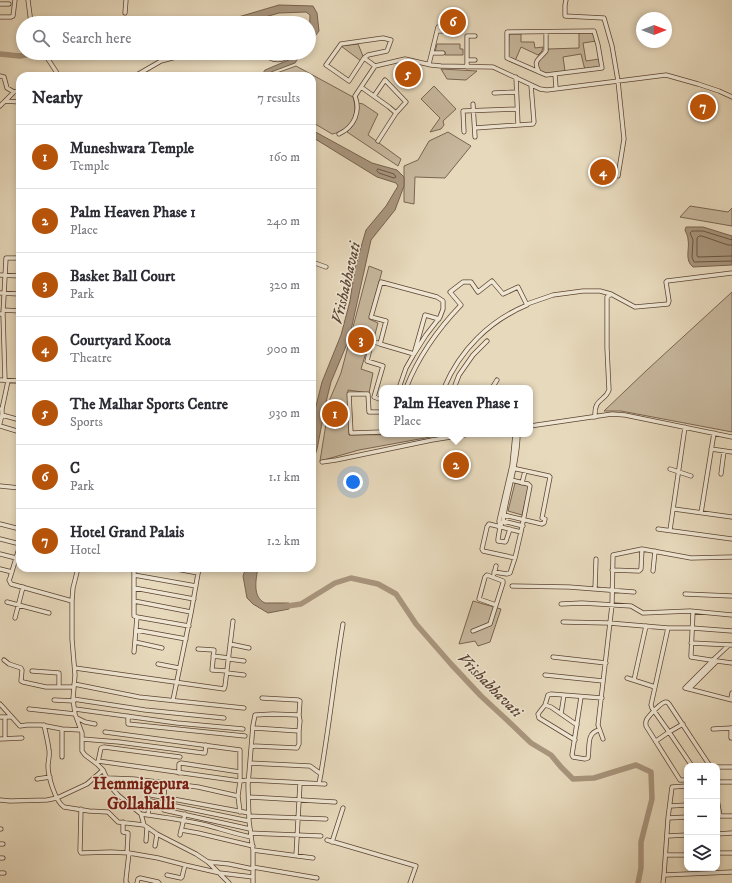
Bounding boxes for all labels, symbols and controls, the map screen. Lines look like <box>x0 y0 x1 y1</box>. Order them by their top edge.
pin: 6 <box>440 7 466 37</box>
north arrow <box>636 12 672 48</box>
search box <box>16 16 316 60</box>
icon: search <box>30 27 52 49</box>
text: Search here <box>62 29 131 48</box>
pin: 5 <box>395 59 421 89</box>
text: Nearby <box>32 87 82 109</box>
text: 7 results <box>257 90 300 106</box>
pin: 7 <box>690 92 716 122</box>
text: Muneshwara Temple <box>70 139 194 158</box>
text: 1 <box>43 149 47 165</box>
text: 160 m <box>269 149 300 165</box>
pin: 4 <box>590 157 616 187</box>
text: Temple <box>70 158 109 174</box>
text: Palm Heaven Phase 1 <box>70 203 196 222</box>
text: 2 <box>42 213 48 229</box>
text: 240 m <box>267 213 300 229</box>
text: Place <box>70 222 98 238</box>
water label: Vrishabhavati <box>327 239 365 326</box>
text: Basket Ball Court <box>70 267 175 286</box>
text: 3 <box>43 277 47 293</box>
text: 320 m <box>269 277 300 293</box>
text: Park <box>70 286 94 302</box>
pin: 3 <box>348 325 374 355</box>
text: Courtyard Koota <box>70 331 171 350</box>
text: 4 <box>41 341 49 357</box>
text: 900 m <box>267 341 300 357</box>
text: Theatre <box>70 350 112 366</box>
popup <box>379 385 533 437</box>
text: Palm Heaven Phase 1 <box>393 394 519 413</box>
text: The Malhar Sports Centre <box>70 395 228 414</box>
pin: 1 <box>322 399 348 429</box>
text: 5 <box>42 405 48 421</box>
text: 930 m <box>269 405 300 421</box>
text: Place <box>393 413 421 429</box>
text: Sports <box>70 414 103 430</box>
pin: 2 <box>443 450 469 480</box>
text: C <box>70 459 80 478</box>
text: 6 <box>42 469 48 485</box>
text: 1.1 km <box>268 469 300 485</box>
your location <box>343 472 363 492</box>
text: Park <box>70 478 94 494</box>
text: Hotel Grand Palais <box>70 523 184 542</box>
text: 7 <box>42 533 48 549</box>
text: 1.2 km <box>267 533 300 549</box>
text: Hotel <box>70 542 101 558</box>
water label: Vrishabhavati <box>453 648 527 722</box>
map controls <box>684 763 720 871</box>
button: + <box>684 763 720 799</box>
district label: Hemmigepura Gollahalli <box>93 773 190 815</box>
button: − <box>684 799 720 835</box>
button: layers <box>684 835 720 871</box>

